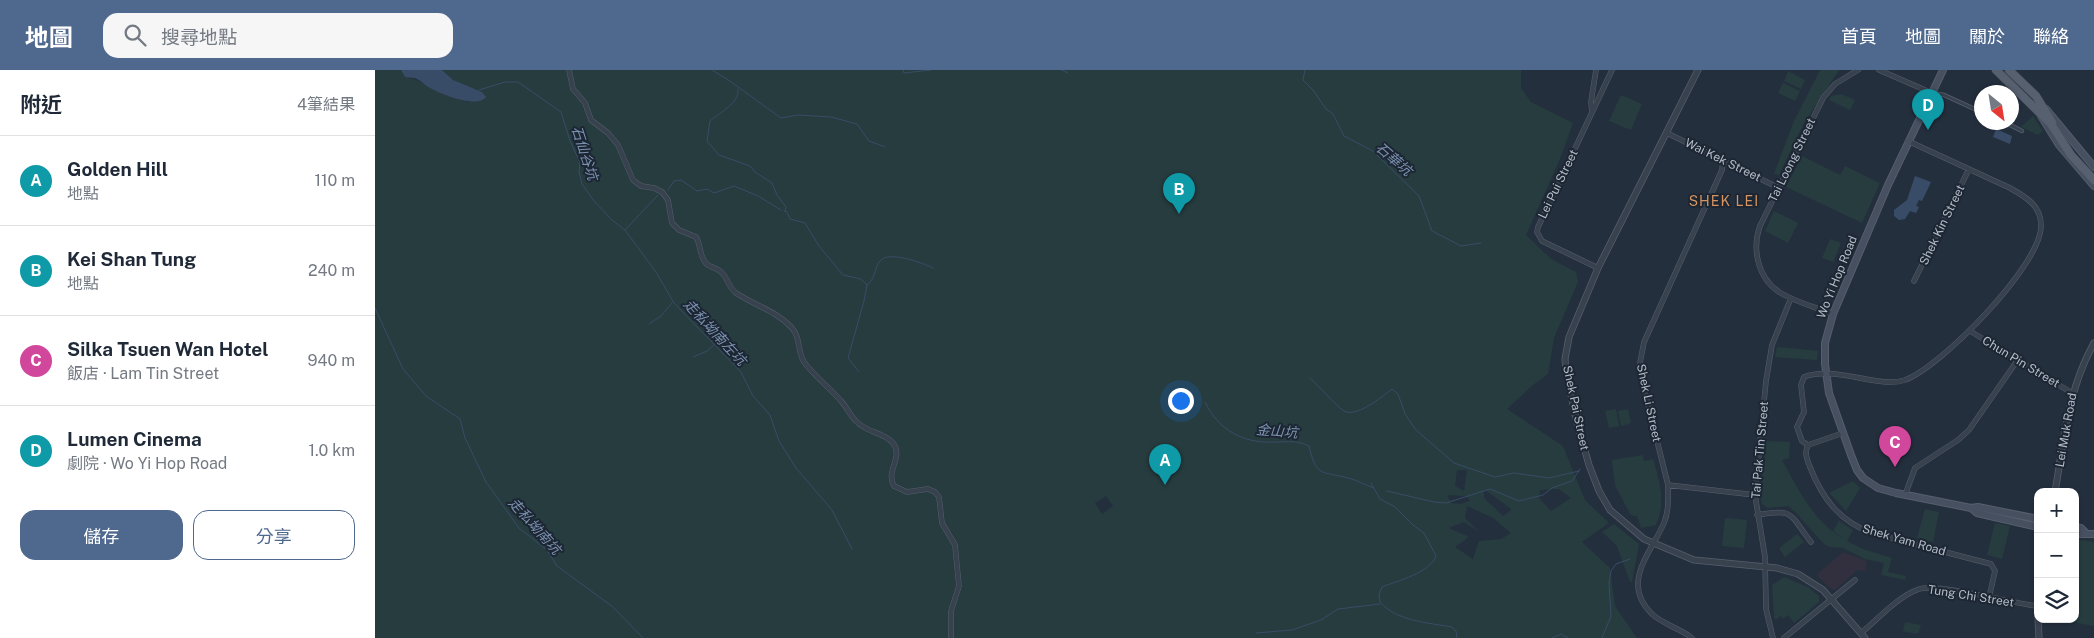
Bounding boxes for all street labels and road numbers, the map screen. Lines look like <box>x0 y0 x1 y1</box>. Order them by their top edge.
street label: Tai Loong Street <box>1766 115 1819 204</box>
street label: Wai Kek Street <box>1683 136 1764 185</box>
street label: Lei Pui Street <box>1535 147 1581 221</box>
street label: Shek Kin Street <box>1917 182 1968 267</box>
street label: Wo Yi Hop Road <box>1814 234 1860 320</box>
street label: Chun Pin Street <box>1980 333 2062 391</box>
street label: Shek Li Street <box>1634 363 1664 444</box>
street label: Shek Pai Street <box>1560 364 1592 452</box>
street label: Lei Muk Road <box>2053 392 2079 468</box>
street label: Tai Pak Tin Street <box>1749 400 1771 499</box>
street label: Shek Yam Road <box>1861 521 1947 559</box>
street label: Tung Chi Street <box>1927 582 2015 610</box>

